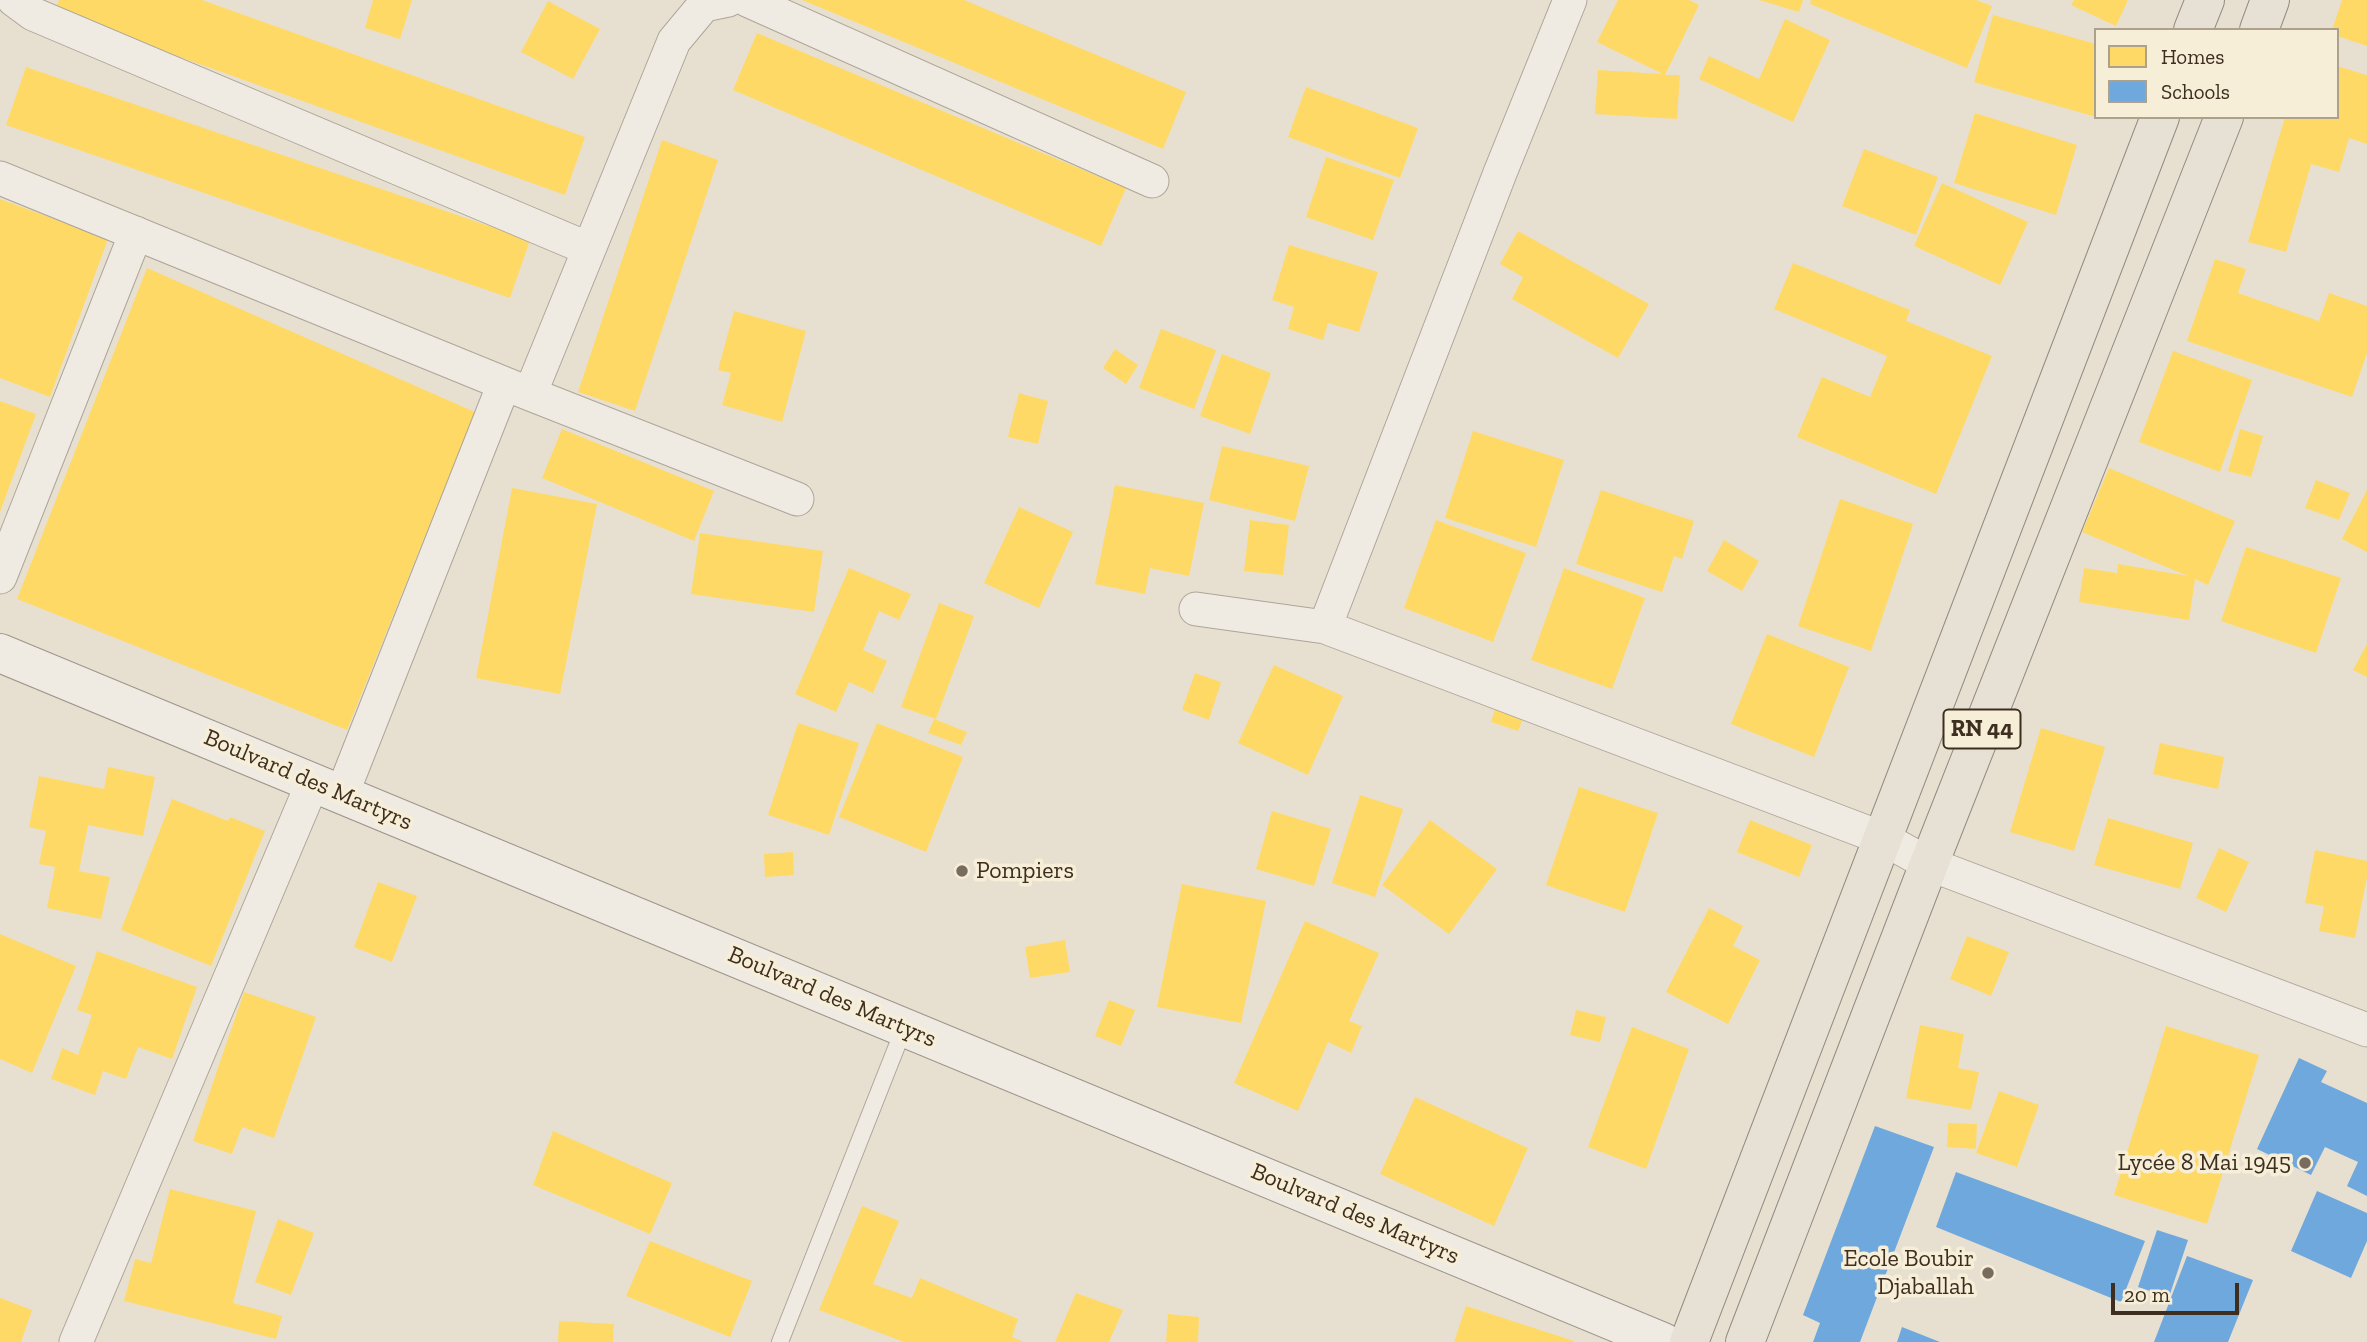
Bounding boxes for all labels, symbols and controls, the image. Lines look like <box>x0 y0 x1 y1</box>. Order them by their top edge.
legend <box>2094 28 2339 119</box>
text: Homes <box>2161 44 2224 69</box>
text: Schools <box>2161 79 2230 104</box>
road number: RN 44 <box>1944 709 2021 748</box>
street label: Boulvard des Martyrs <box>199 723 417 837</box>
place label: Pompiers <box>976 857 1074 885</box>
marker: Pompiers <box>954 863 970 879</box>
street label: Boulvard des Martyrs <box>723 940 941 1054</box>
place label: Lycée 8 Mai 1945 <box>2118 1149 2291 1177</box>
marker: Lycée 8 Mai 1945 <box>2297 1155 2313 1171</box>
street label: Boulvard des Martyrs <box>1246 1157 1464 1271</box>
place label: Ecole Boubir Djaballah <box>1843 1245 1974 1301</box>
marker: Ecole Boubir Djaballah <box>1980 1265 1996 1281</box>
scale bar <box>2115 1268 2243 1312</box>
text: 20 m <box>2124 1282 2170 1307</box>

